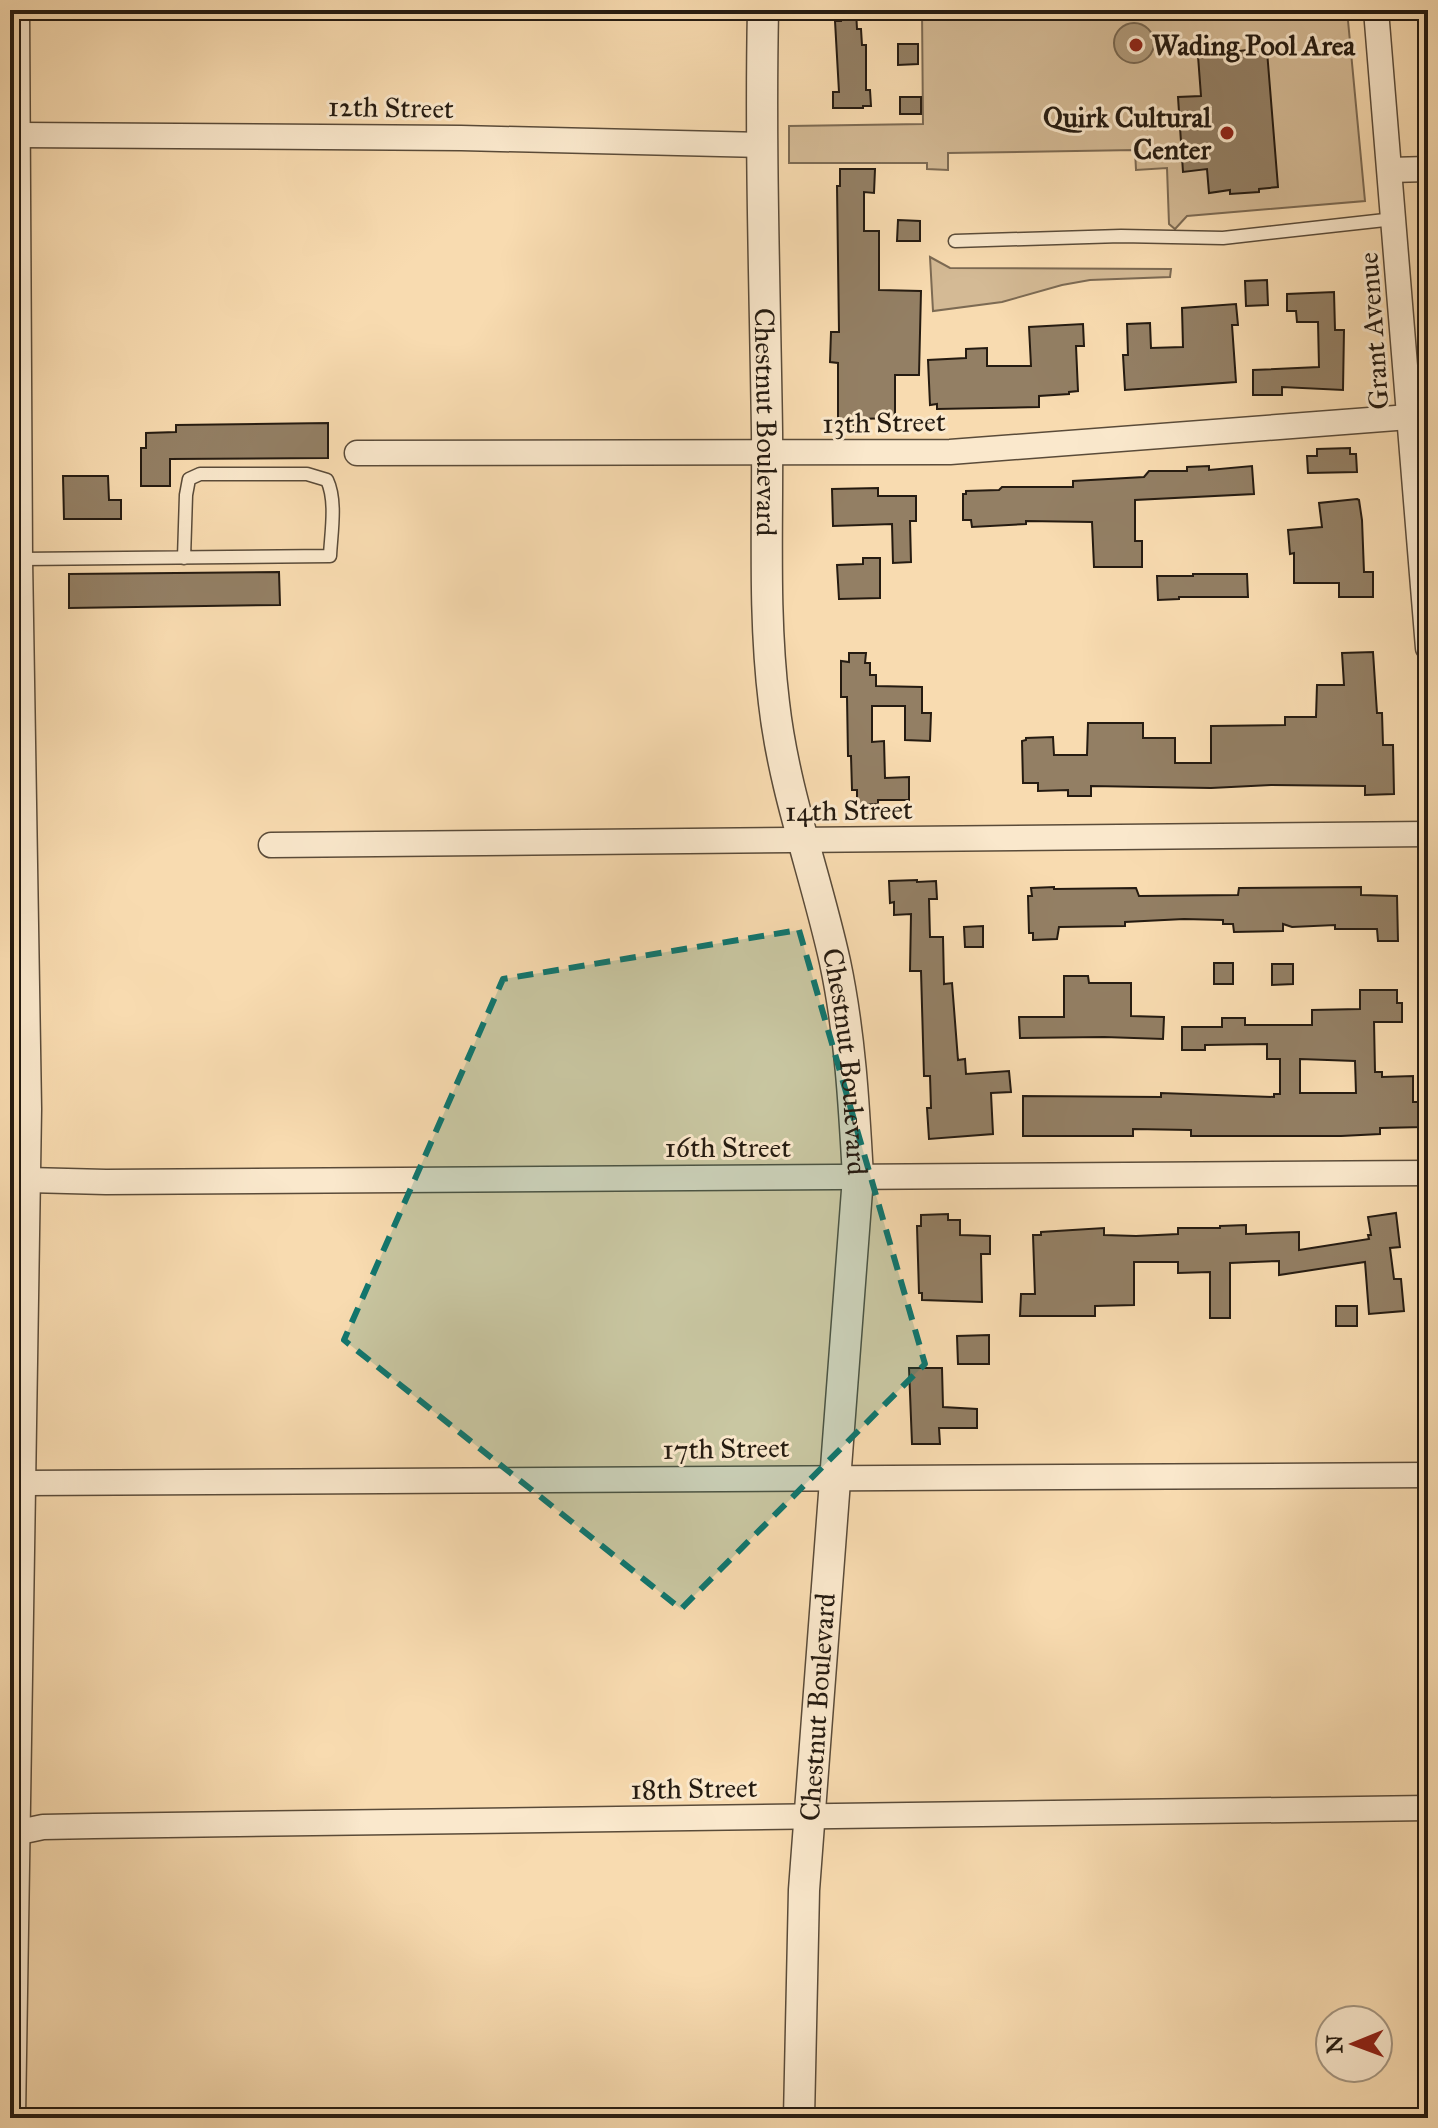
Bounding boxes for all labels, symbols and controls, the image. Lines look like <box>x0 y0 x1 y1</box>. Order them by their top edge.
place label: Wading Pool Area <box>1152 28 1356 63</box>
marker: Wading Pool Area <box>1127 36 1145 54</box>
street label: 12th Street <box>328 89 454 126</box>
place label: Quirk Cultural Center <box>1043 100 1211 167</box>
marker: Quirk Cultural Center <box>1218 124 1236 142</box>
street label: Grant Avenue <box>1351 251 1396 411</box>
street label: Chestnut Boulevard <box>747 307 784 536</box>
street label: 13th Street <box>822 404 946 441</box>
street label: 14th Street <box>785 792 913 829</box>
street label: Chestnut Boulevard <box>814 945 875 1176</box>
street label: 16th Street <box>665 1130 791 1165</box>
street label: 17th Street <box>662 1430 790 1467</box>
street label: Chestnut Boulevard <box>792 1592 843 1822</box>
street label: 18th Street <box>630 1770 758 1807</box>
north arrow <box>1314 2004 1394 2084</box>
text: N <box>1321 2034 1348 2054</box>

